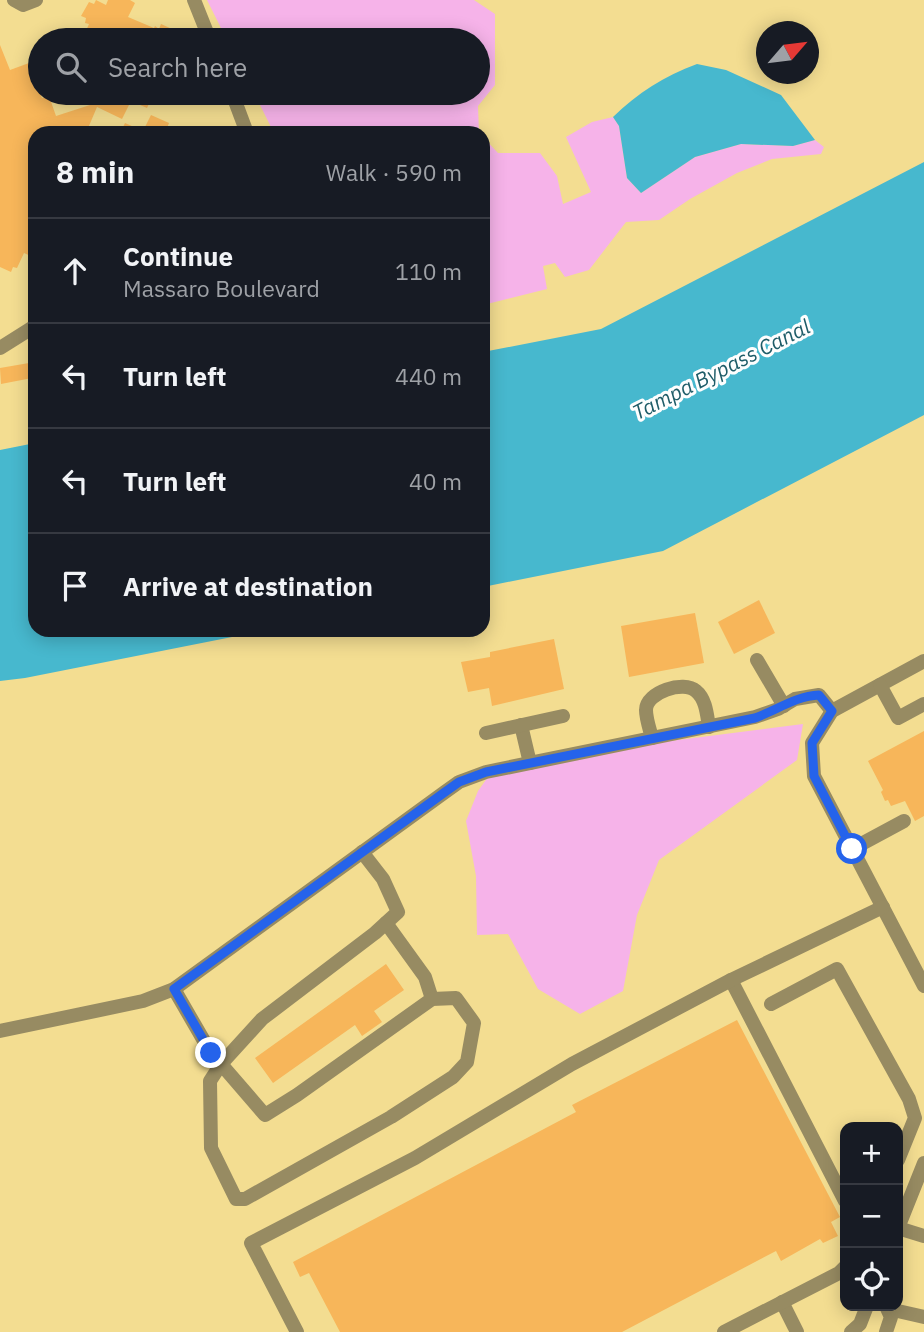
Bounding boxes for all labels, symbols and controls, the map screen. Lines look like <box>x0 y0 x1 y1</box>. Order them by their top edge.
north arrow <box>756 21 819 84</box>
search box <box>28 28 490 105</box>
icon: search <box>52 48 90 86</box>
text: Search here <box>108 50 247 84</box>
text: 8 min <box>56 152 134 191</box>
text: Walk · 590 m <box>326 157 462 187</box>
text: Continue <box>123 239 233 273</box>
icon: ahead <box>56 252 94 290</box>
text: 110 m <box>395 256 462 286</box>
text: Massaro Boulevard <box>123 273 320 303</box>
water label: Tampa Bypass Canal <box>627 312 815 426</box>
icon: left <box>56 357 94 395</box>
text: Turn left <box>123 359 226 393</box>
text: 440 m <box>395 361 462 391</box>
icon: left <box>56 462 94 500</box>
text: Turn left <box>123 464 226 498</box>
text: 40 m <box>409 466 462 496</box>
icon: arrive <box>56 567 94 605</box>
text: Arrive at destination <box>123 569 373 603</box>
route start <box>836 833 867 864</box>
route end <box>195 1037 226 1068</box>
map controls <box>840 1122 903 1311</box>
button: + <box>840 1122 903 1185</box>
button: − <box>840 1185 903 1248</box>
button: locate <box>840 1248 903 1311</box>

